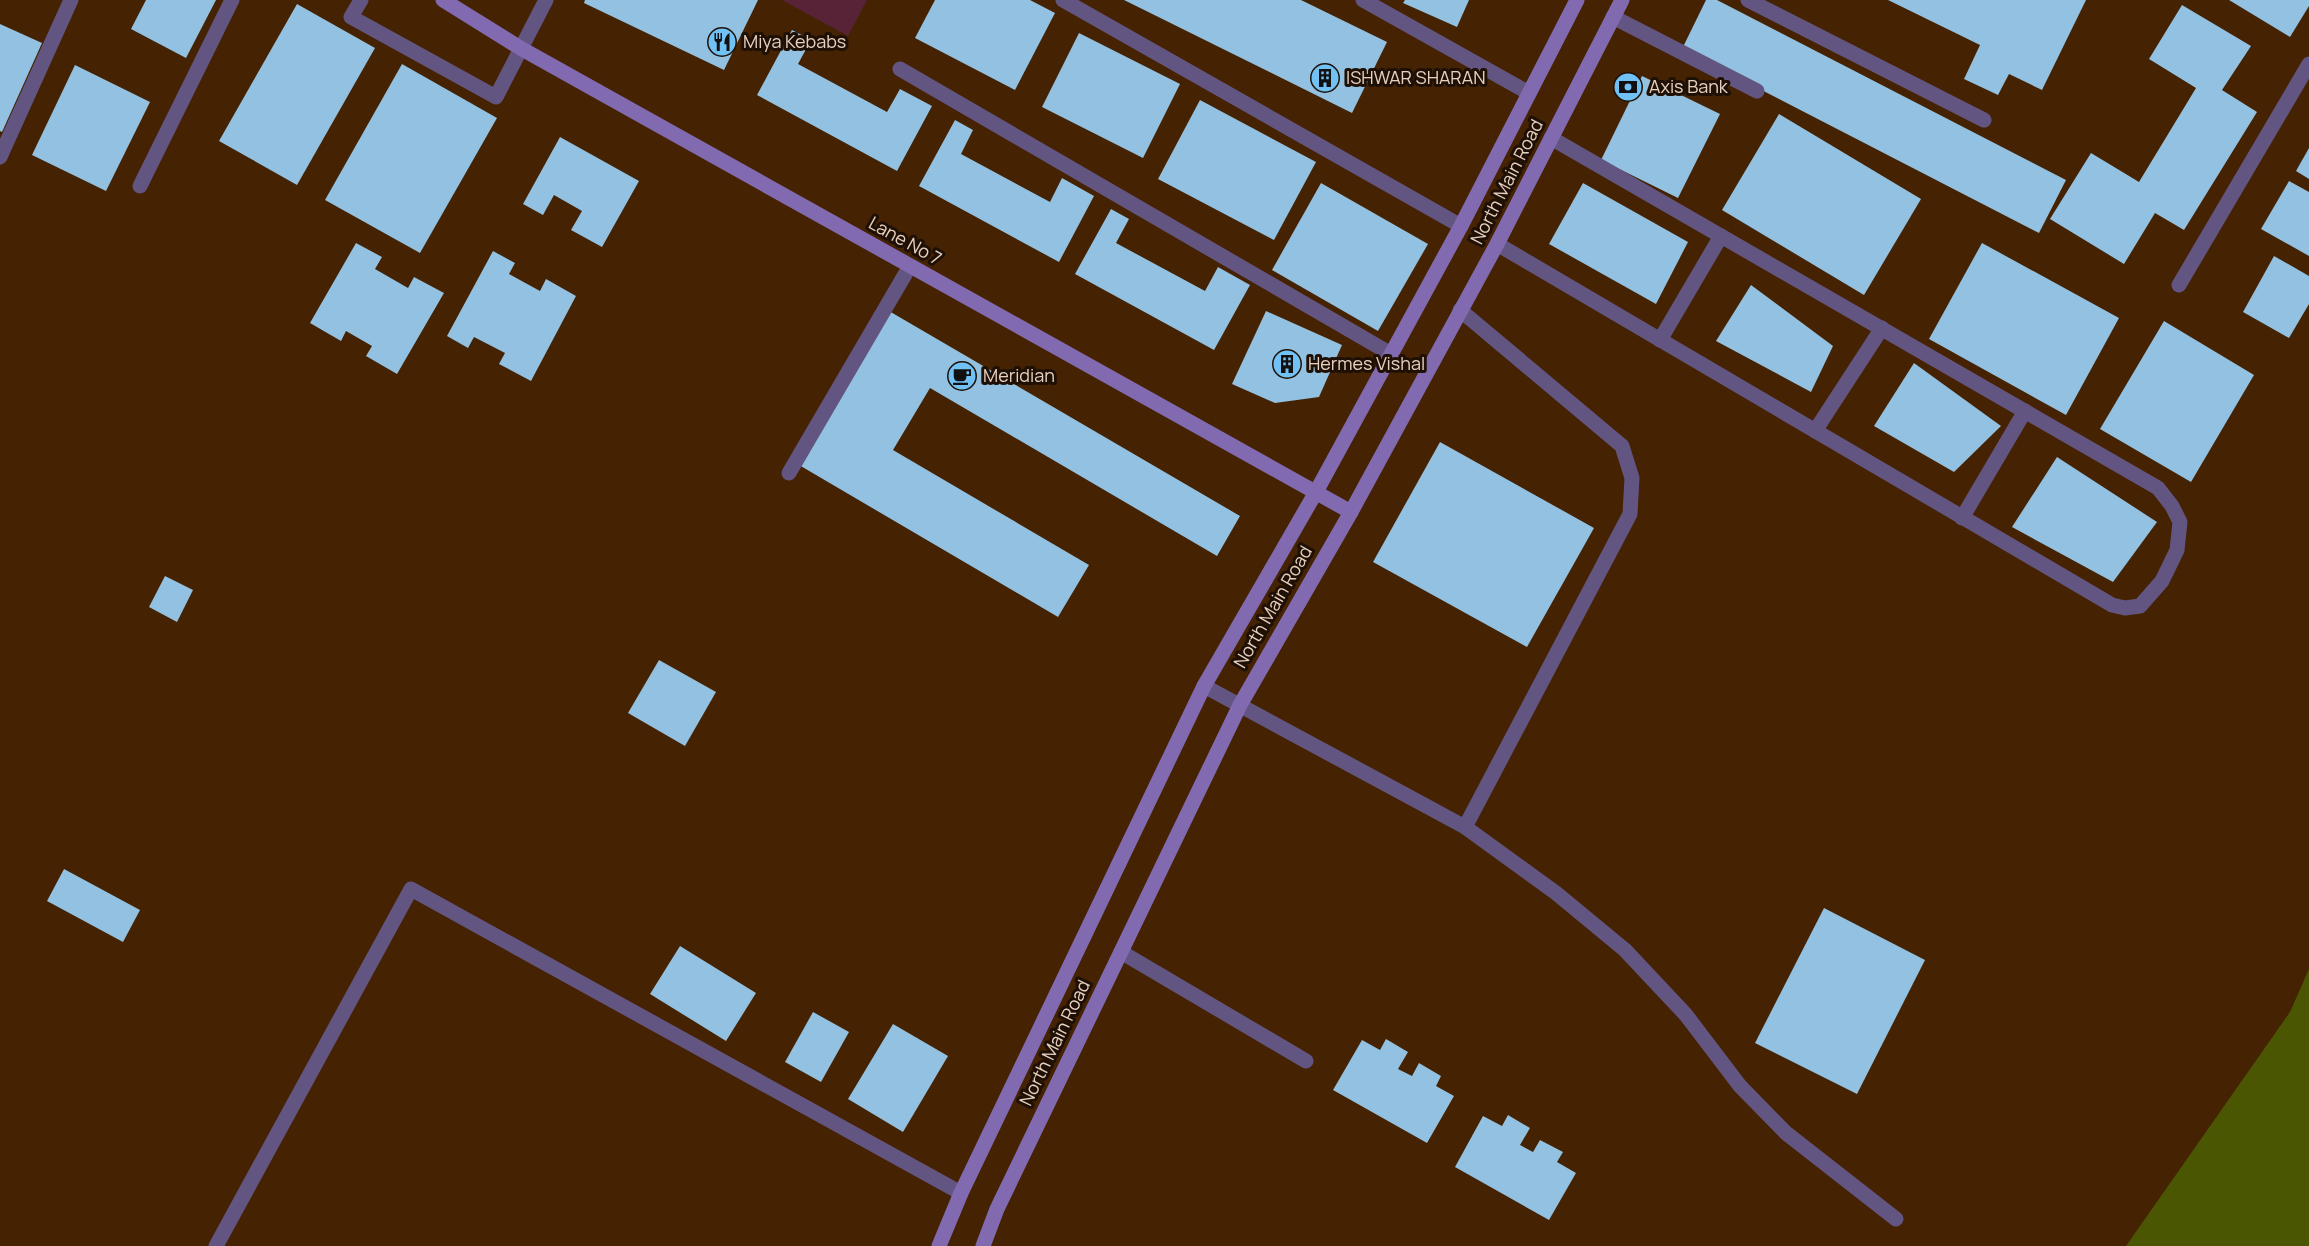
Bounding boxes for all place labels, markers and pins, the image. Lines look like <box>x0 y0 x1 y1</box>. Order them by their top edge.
restaurant icon: Miya Kebabs <box>706 26 738 58</box>
place label: Miya Kebabs <box>743 29 846 53</box>
building icon: ISHWAR SHARAN <box>1309 62 1341 94</box>
place label: ISHWAR SHARAN <box>1346 65 1485 89</box>
bank icon: Axis Bank <box>1612 71 1644 103</box>
place label: Axis Bank <box>1649 74 1729 98</box>
building icon: Hermes Vishal <box>1271 348 1303 380</box>
place label: Hermes Vishal <box>1308 351 1425 375</box>
cafe icon: Meridian <box>946 360 978 392</box>
place label: Meridian <box>983 363 1055 387</box>

